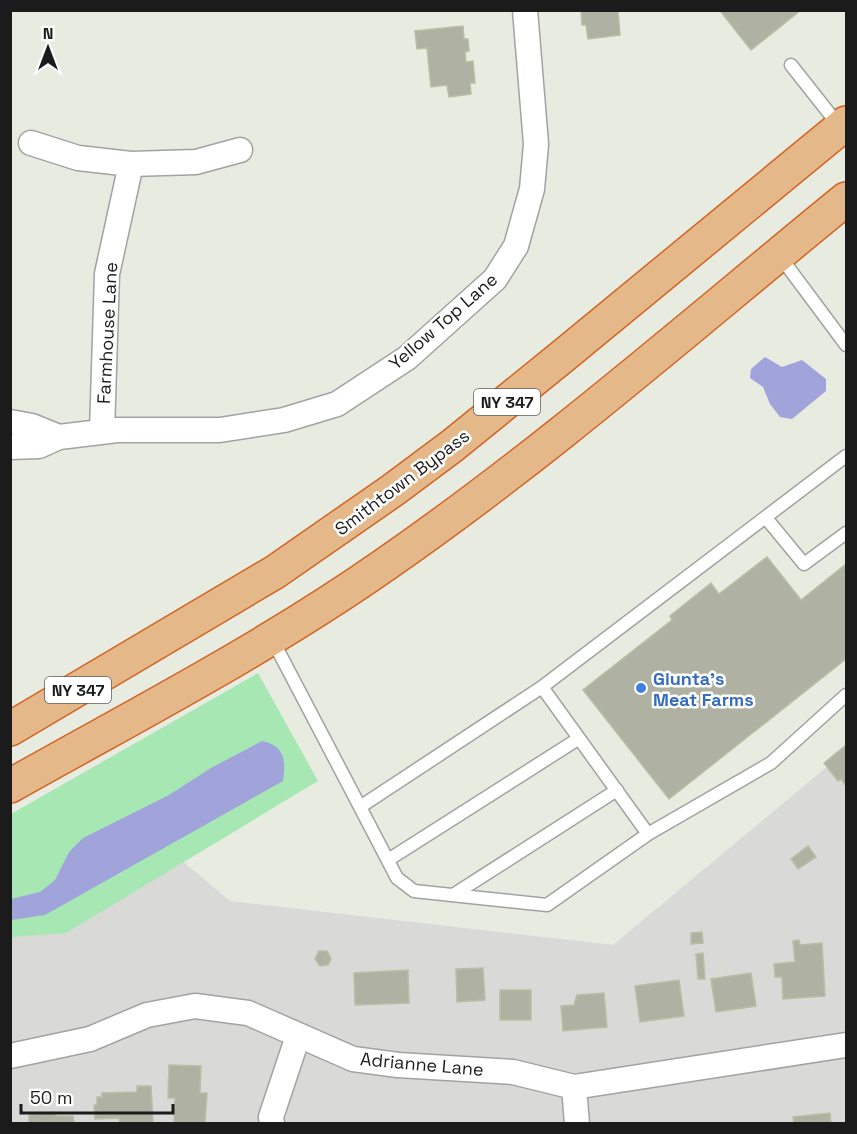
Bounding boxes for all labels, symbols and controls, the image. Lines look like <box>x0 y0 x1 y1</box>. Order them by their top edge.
north arrow <box>18 18 78 78</box>
text: N <box>43 23 53 44</box>
street label: Farmhouse Lane <box>92 261 122 405</box>
street label: Yellow Top Lane <box>384 268 502 374</box>
road number: NY 347 <box>474 389 540 415</box>
street label: Smithtown Bypass <box>330 424 474 540</box>
place label: Giunta's Meat Farms <box>653 667 754 711</box>
road number: NY 347 <box>45 677 111 703</box>
marker: Giunta's Meat Farms <box>634 681 648 695</box>
street label: Adrianne Lane <box>359 1047 485 1081</box>
scale bar <box>21 1077 172 1115</box>
text: 50 m <box>30 1086 72 1109</box>

